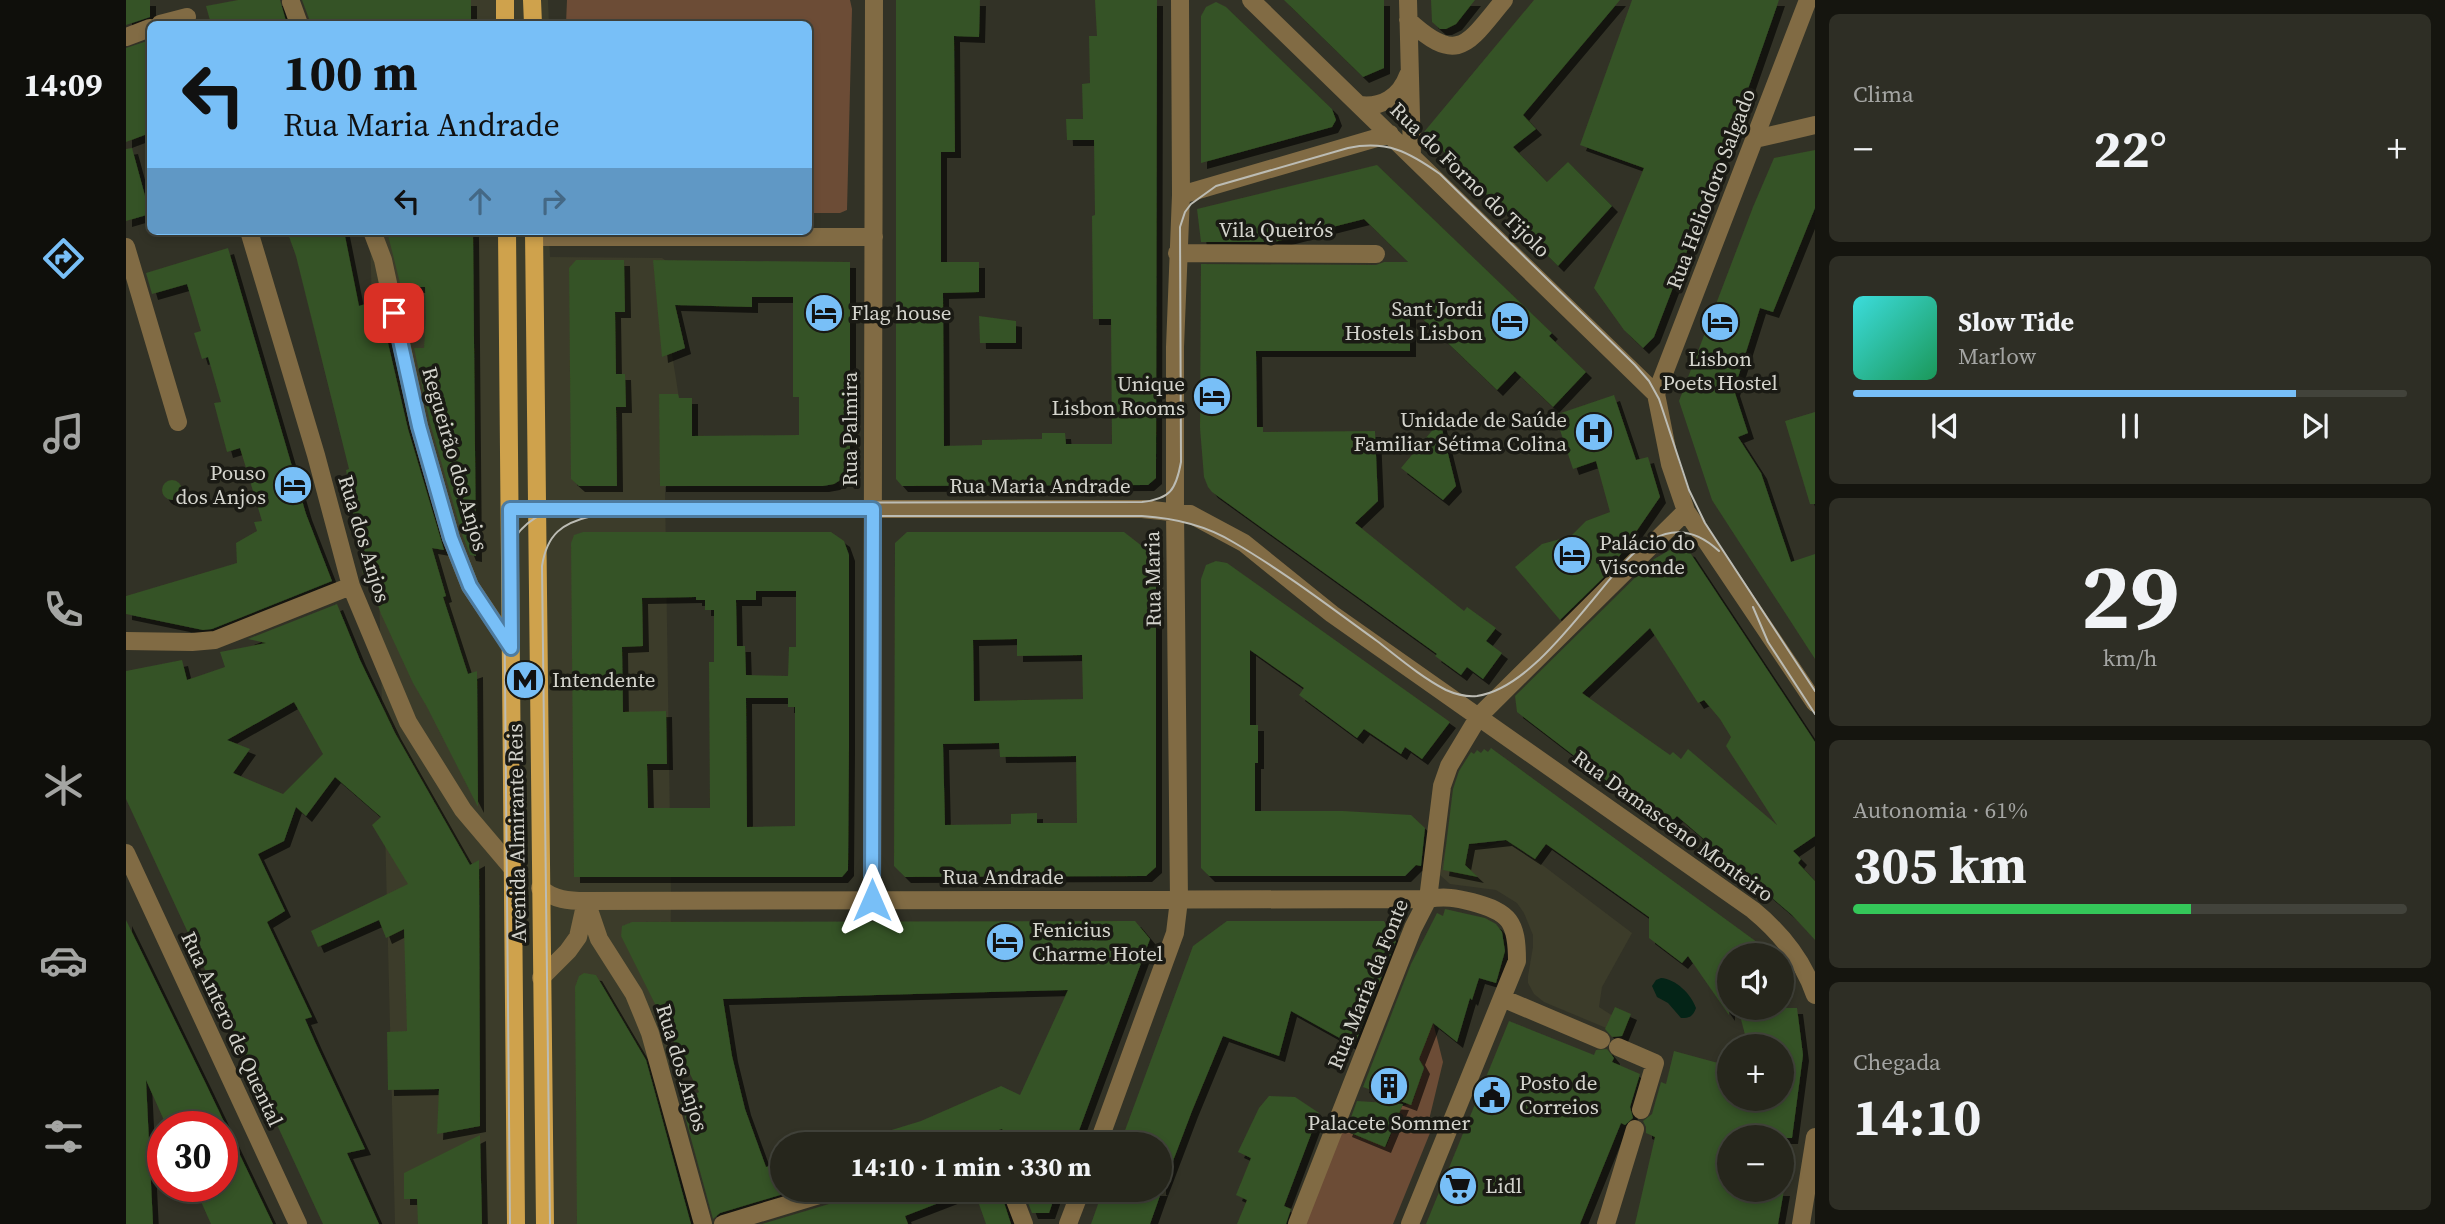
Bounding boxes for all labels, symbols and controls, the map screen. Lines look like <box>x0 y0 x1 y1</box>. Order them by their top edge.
text: 100 m <box>283 39 418 106</box>
icon: left <box>168 49 259 140</box>
text: 14:09 <box>24 63 102 107</box>
text: Clima <box>1853 78 1914 110</box>
street label: Rua Heliodoro Salgado <box>1659 84 1762 293</box>
street label: Rua do Forno do Tijolo <box>1384 95 1557 264</box>
text: Rua Maria Andrade <box>283 103 560 147</box>
text: 22° <box>2093 113 2167 184</box>
text: − <box>1853 123 1873 175</box>
text: + <box>2387 123 2407 175</box>
icon: left <box>388 182 426 220</box>
icon: ahead <box>461 182 499 220</box>
icon: right <box>534 182 572 220</box>
street label: Vila Queirós <box>1219 215 1333 244</box>
icon: directions <box>39 234 88 283</box>
pin <box>364 283 424 343</box>
hotel icon: Flag house <box>803 292 845 334</box>
icon: arrive <box>375 294 413 332</box>
place label: Sant Jordi Hostels Lisbon <box>1345 294 1483 347</box>
place label: Flag house <box>851 298 951 327</box>
hotel icon: Sant Jordi Hostels Lisbon <box>1489 300 1531 342</box>
hotel icon: Lisbon Poets Hostel <box>1699 301 1741 343</box>
text: Slow Tide <box>1958 304 2074 340</box>
text: Marlow <box>1958 340 2036 372</box>
place label: Lisbon Poets Hostel <box>1662 344 1778 397</box>
street label: Regueirão dos Anjos <box>415 363 496 554</box>
place label: Unique Lisbon Rooms <box>1052 369 1185 422</box>
street label: Rua Palmira <box>835 371 864 487</box>
hotel icon: Unique Lisbon Rooms <box>1191 375 1233 417</box>
place label: Unidade de Saúde Familiar Sétima Colina <box>1354 405 1567 458</box>
icon: previous <box>1926 407 1964 445</box>
icon: pause <box>2111 407 2149 445</box>
icon: next <box>2296 407 2334 445</box>
icon: music <box>39 409 88 458</box>
hospital icon: Unidade de Saúde Familiar Sétima Colina <box>1573 411 1615 453</box>
place label: Pouso dos Anjos <box>175 458 266 511</box>
hotel icon: Pouso dos Anjos <box>272 464 314 506</box>
street label: Rua Maria Andrade <box>949 471 1131 500</box>
street label: Rua dos Anjos <box>331 472 398 606</box>
place label: Palácio do Visconde <box>1599 528 1695 581</box>
street label: Rua Maria <box>1137 530 1168 627</box>
hotel icon: Palácio do Visconde <box>1551 534 1593 576</box>
text: 29 <box>2081 534 2179 658</box>
icon: phone <box>39 585 88 634</box>
text: km/h <box>2103 642 2157 674</box>
metro station icon: Intendente <box>504 659 546 701</box>
place label: Intendente <box>552 665 655 694</box>
street label: Avenida Almirante Reis <box>500 723 533 943</box>
street label: Rua Damasceno Monteiro <box>1567 743 1780 909</box>
icon: climate <box>39 761 88 810</box>
text: Autonomia · 61% <box>1853 794 2028 826</box>
text: 305 km <box>1853 829 2027 900</box>
street label: Rua Andrade <box>942 862 1064 891</box>
position arrow <box>835 863 909 937</box>
street label: Rua Maria da Fonte <box>1320 894 1415 1073</box>
place label: Fenicius Charme Hotel <box>1032 915 1163 968</box>
hotel icon: Fenicius Charme Hotel <box>984 921 1026 963</box>
street label: Rua Antero de Quental <box>175 927 290 1131</box>
icon: car <box>39 936 88 985</box>
map controls <box>1717 943 1794 1202</box>
button: sound <box>1717 943 1794 1020</box>
street label: Rua dos Anjos <box>649 1001 716 1135</box>
button: + <box>1717 1034 1794 1111</box>
text: Chegada <box>1853 1046 1941 1078</box>
building icon: Palacete Sommer <box>1368 1065 1410 1107</box>
place label: Posto de Correios <box>1519 1068 1599 1121</box>
public building icon: Posto de Correios <box>1471 1074 1513 1116</box>
text: 14:10 <box>1853 1081 1981 1152</box>
place label: Palacete Sommer <box>1308 1108 1471 1137</box>
speed limit sign: 30 <box>147 1111 238 1202</box>
icon: filters <box>39 1112 88 1161</box>
button: − <box>1717 1125 1794 1202</box>
text: 14:10 · 1 min · 330 m <box>851 1149 1091 1185</box>
supermarket icon: Lidl <box>1437 1165 1479 1207</box>
place label: Lidl <box>1485 1171 1522 1200</box>

